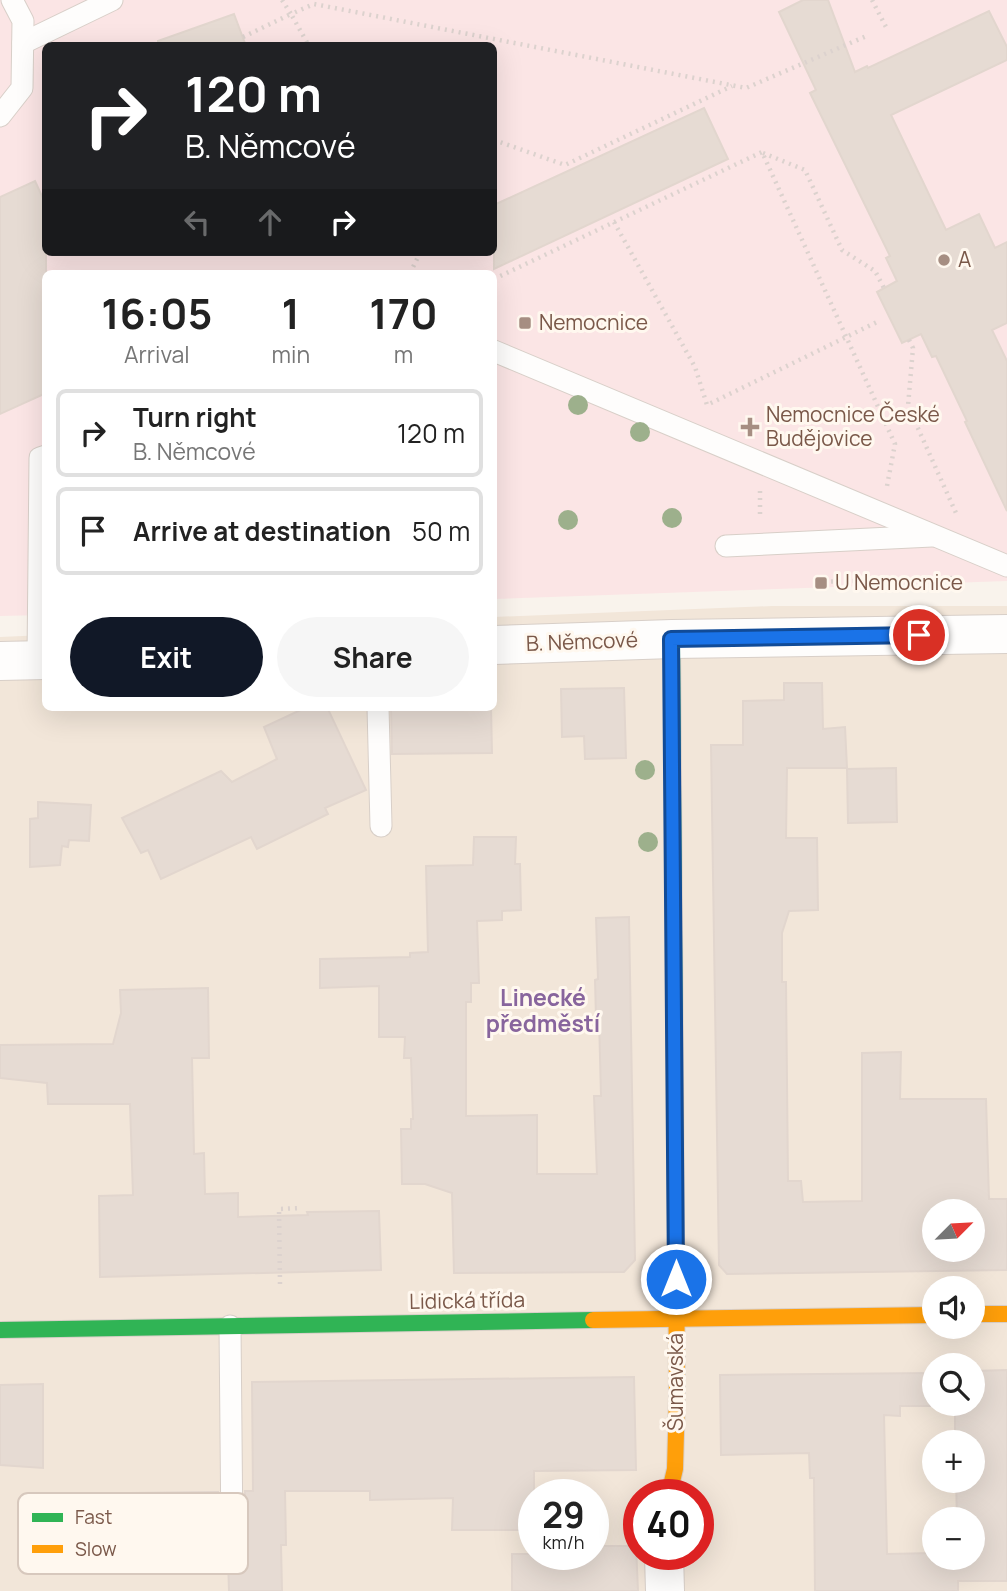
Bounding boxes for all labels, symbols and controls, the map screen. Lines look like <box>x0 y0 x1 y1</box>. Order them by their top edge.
text: 120 m <box>185 60 322 127</box>
icon: right <box>70 70 161 161</box>
text: B. Němcové <box>185 124 356 168</box>
icon: left <box>178 203 216 241</box>
icon: ahead <box>251 203 289 241</box>
icon: right <box>324 203 362 241</box>
place label: A <box>958 245 971 273</box>
marker: A <box>936 252 952 268</box>
text: 16:05 <box>101 284 212 342</box>
text: 1 <box>282 284 300 342</box>
text: 170 <box>369 284 438 342</box>
place label: Nemocnice <box>539 308 648 336</box>
marker: Nemocnice <box>517 315 533 331</box>
text: Arrival <box>124 338 190 370</box>
text: min <box>272 338 310 370</box>
text: m <box>394 338 413 370</box>
text: Turn right <box>133 399 257 435</box>
place label: Nemocnice České Budějovice <box>766 400 940 452</box>
icon: right <box>74 414 112 452</box>
text: 120 m <box>397 415 465 451</box>
marker: Nemocnice České Budějovice <box>740 417 760 437</box>
text: B. Němcové <box>133 435 256 467</box>
icon: arrive <box>74 512 112 550</box>
text: Arrive at destination <box>133 513 391 549</box>
text: 50 m <box>412 513 470 549</box>
place label: U Nemocnice <box>835 568 963 596</box>
marker: U Nemocnice <box>813 575 829 591</box>
pin <box>889 605 949 665</box>
icon: arrive <box>900 616 938 654</box>
button: Exit <box>70 617 263 697</box>
button: Share <box>277 617 469 697</box>
street label: B. Němcové <box>525 625 638 657</box>
district label: Linecké předměstí <box>486 981 601 1039</box>
north arrow <box>922 1199 985 1262</box>
map controls <box>922 1199 985 1570</box>
position arrow <box>639 1242 713 1316</box>
button: sound <box>922 1276 985 1339</box>
street label: Lidická třída <box>409 1285 525 1315</box>
street label: Šumavská <box>661 1333 689 1431</box>
button: search <box>922 1353 985 1416</box>
button: + <box>922 1430 985 1493</box>
speed limit sign: 40 <box>623 1479 714 1570</box>
text: 29 <box>542 1491 585 1539</box>
legend <box>18 1493 248 1574</box>
text: Fast <box>75 1504 112 1530</box>
button: − <box>922 1507 985 1570</box>
text: km/h <box>543 1530 584 1554</box>
text: Slow <box>75 1536 117 1562</box>

